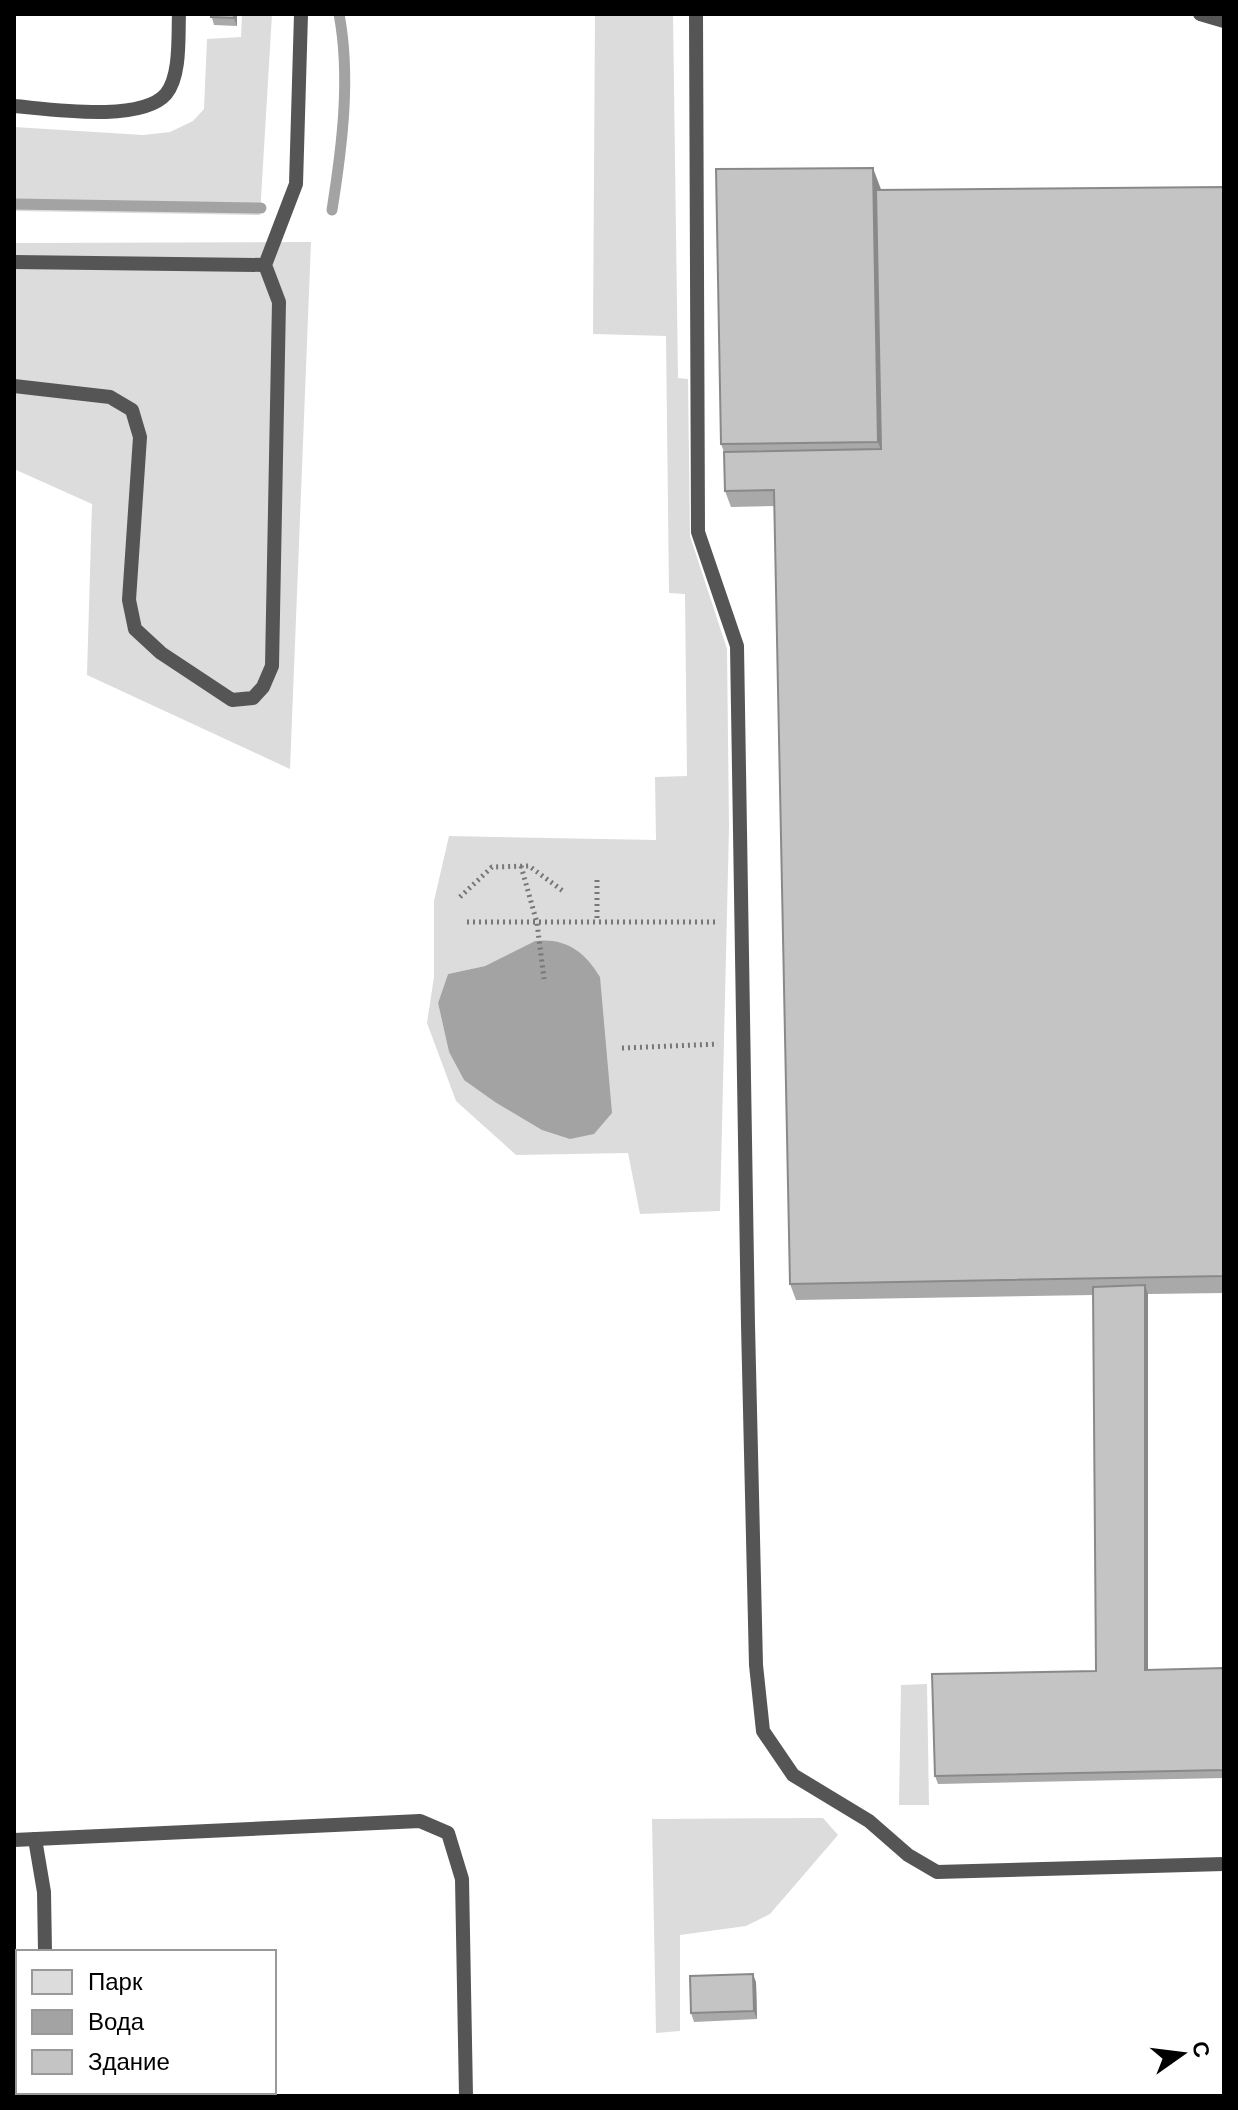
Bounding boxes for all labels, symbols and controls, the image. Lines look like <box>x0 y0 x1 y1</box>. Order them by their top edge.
legend <box>16 1950 276 2094</box>
text: Парк <box>88 1966 143 1995</box>
text: Вода <box>88 2006 145 2035</box>
north arrow <box>1142 2014 1222 2094</box>
text: С <box>1188 2038 1217 2060</box>
text: Здание <box>88 2046 170 2075</box>

